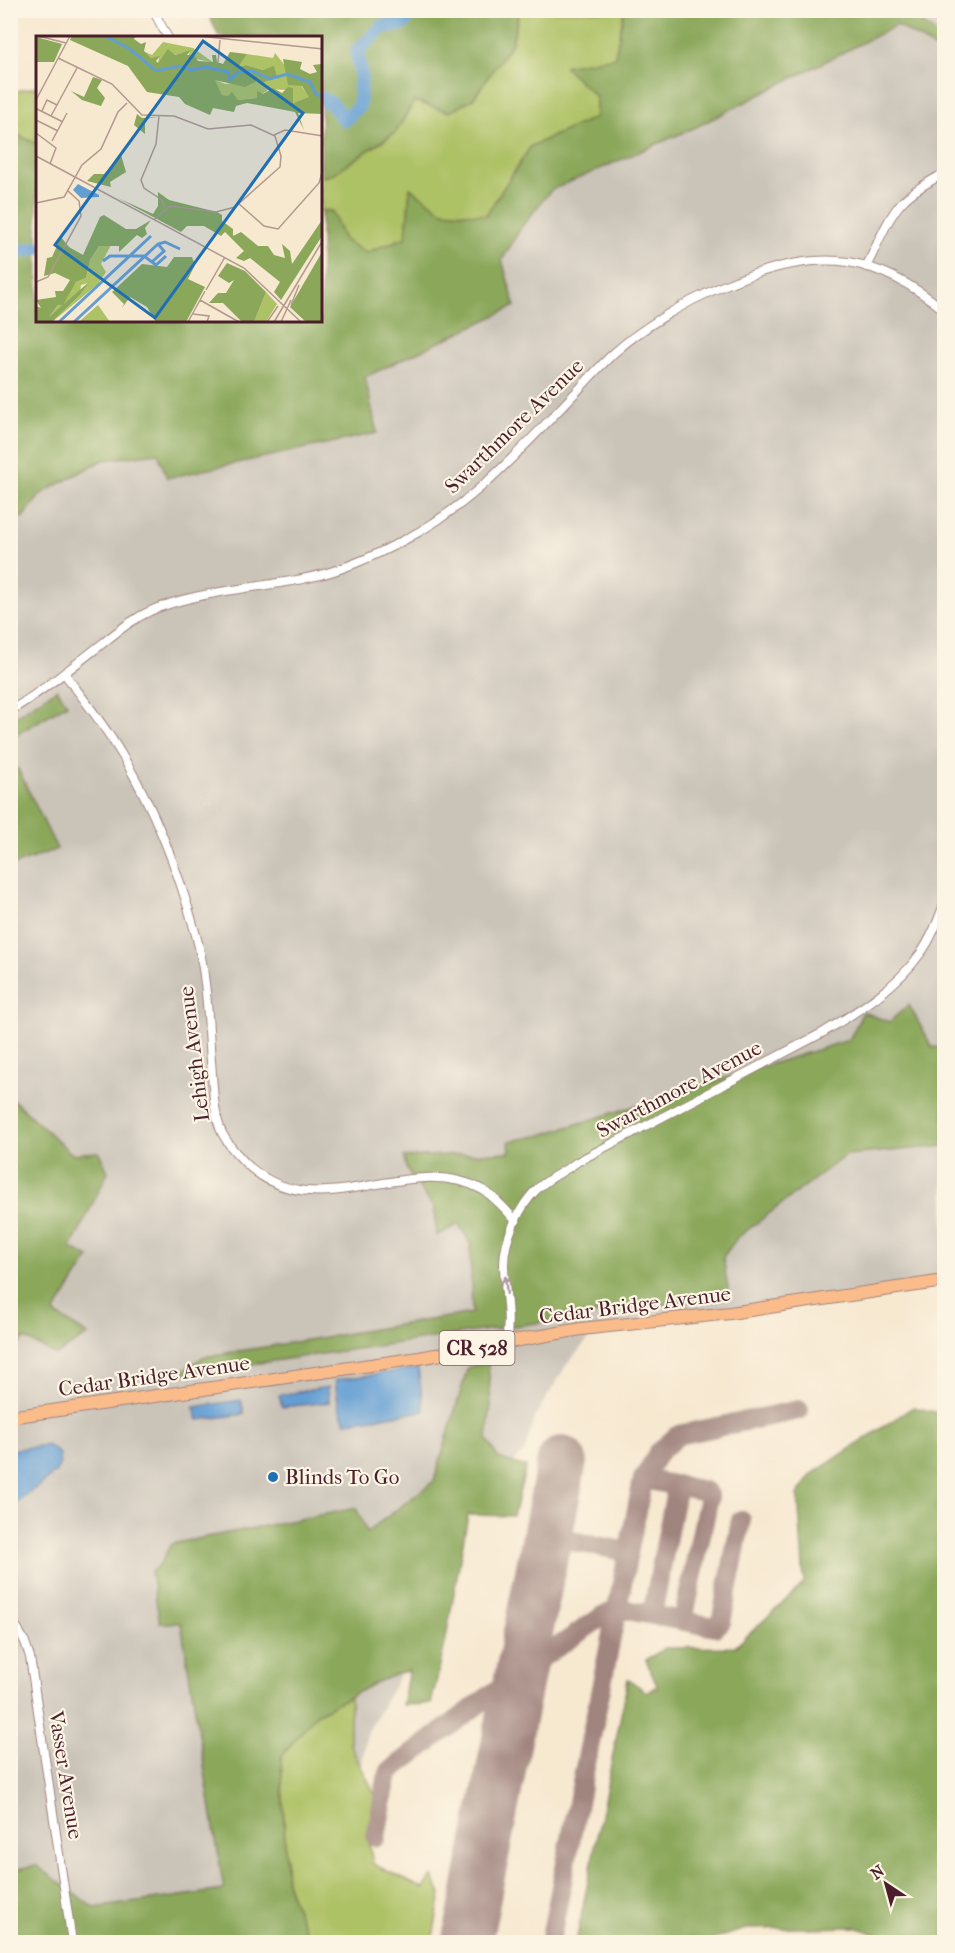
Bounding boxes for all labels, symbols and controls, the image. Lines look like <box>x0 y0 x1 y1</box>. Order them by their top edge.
inset map <box>36 36 322 322</box>
street label: Swarthmore Avenue <box>440 354 588 498</box>
street label: Lehigh Avenue <box>174 985 214 1123</box>
street label: Swarthmore Avenue <box>592 1035 766 1143</box>
one-way arrow <box>500 1275 511 1295</box>
street label: Cedar Bridge Avenue <box>538 1281 732 1329</box>
road number: CR 528 <box>440 1331 514 1365</box>
street label: Cedar Bridge Avenue <box>57 1351 251 1401</box>
place label: Blinds To Go <box>285 1465 399 1489</box>
marker: Blinds To Go <box>266 1470 280 1484</box>
street label: Vasser Avenue <box>44 1708 88 1841</box>
north arrow <box>856 1854 916 1914</box>
text: N <box>867 1861 889 1884</box>

